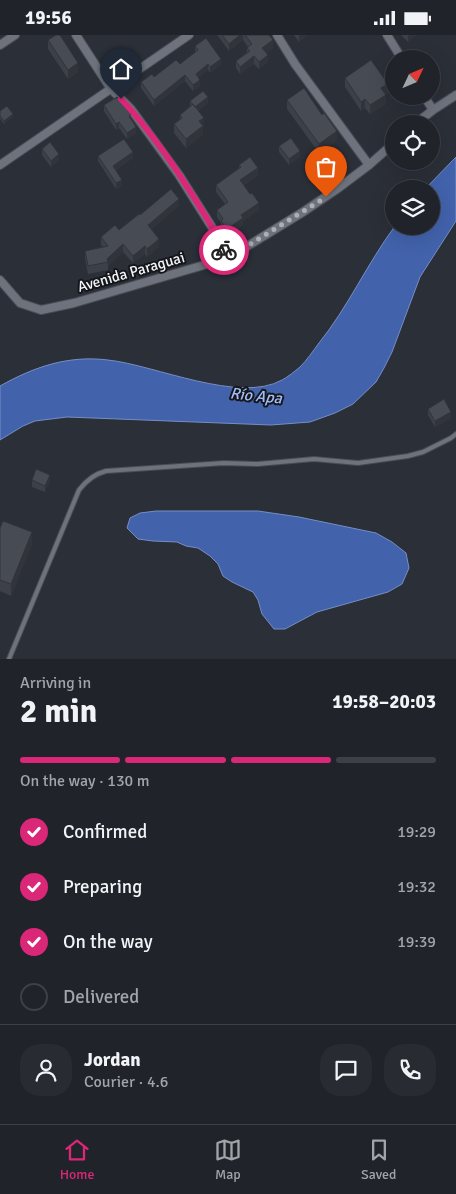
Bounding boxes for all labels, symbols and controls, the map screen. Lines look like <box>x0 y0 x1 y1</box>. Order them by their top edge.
text: 19:56 <box>25 6 72 30</box>
pin <box>100 48 142 99</box>
north arrow <box>385 50 440 105</box>
map controls <box>385 50 440 235</box>
icon: home <box>107 55 135 83</box>
button: locate <box>385 115 440 170</box>
pin <box>305 146 347 197</box>
icon: bag <box>312 153 340 181</box>
button: layers <box>385 180 440 235</box>
courier <box>199 225 249 275</box>
icon: bike <box>210 236 238 264</box>
street label: Avenida Paraguai <box>75 248 187 296</box>
water label: Río Apa <box>229 383 284 409</box>
text: Arriving in <box>20 673 91 693</box>
text: 19:58–20:03 <box>332 690 436 714</box>
text: 2 min <box>20 692 97 731</box>
text: On the way · 130 m <box>20 771 150 791</box>
icon: check <box>20 818 48 846</box>
text: Confirmed <box>63 820 147 844</box>
text: 19:29 <box>397 822 436 842</box>
icon: check <box>20 873 48 901</box>
text: Preparing <box>63 875 142 899</box>
text: 19:32 <box>397 877 436 897</box>
icon: check <box>20 928 48 956</box>
text: On the way <box>63 930 153 954</box>
text: 19:39 <box>397 932 436 952</box>
text: Delivered <box>63 985 139 1009</box>
button: person <box>20 1044 72 1096</box>
button: chat <box>320 1044 372 1096</box>
button: phone <box>384 1044 436 1096</box>
text: Jordan <box>84 1048 141 1072</box>
text: Courier · 4.6 <box>84 1072 168 1092</box>
tab: Home <box>60 1136 95 1183</box>
tab: Map <box>214 1136 242 1183</box>
tab: Saved <box>361 1136 396 1183</box>

